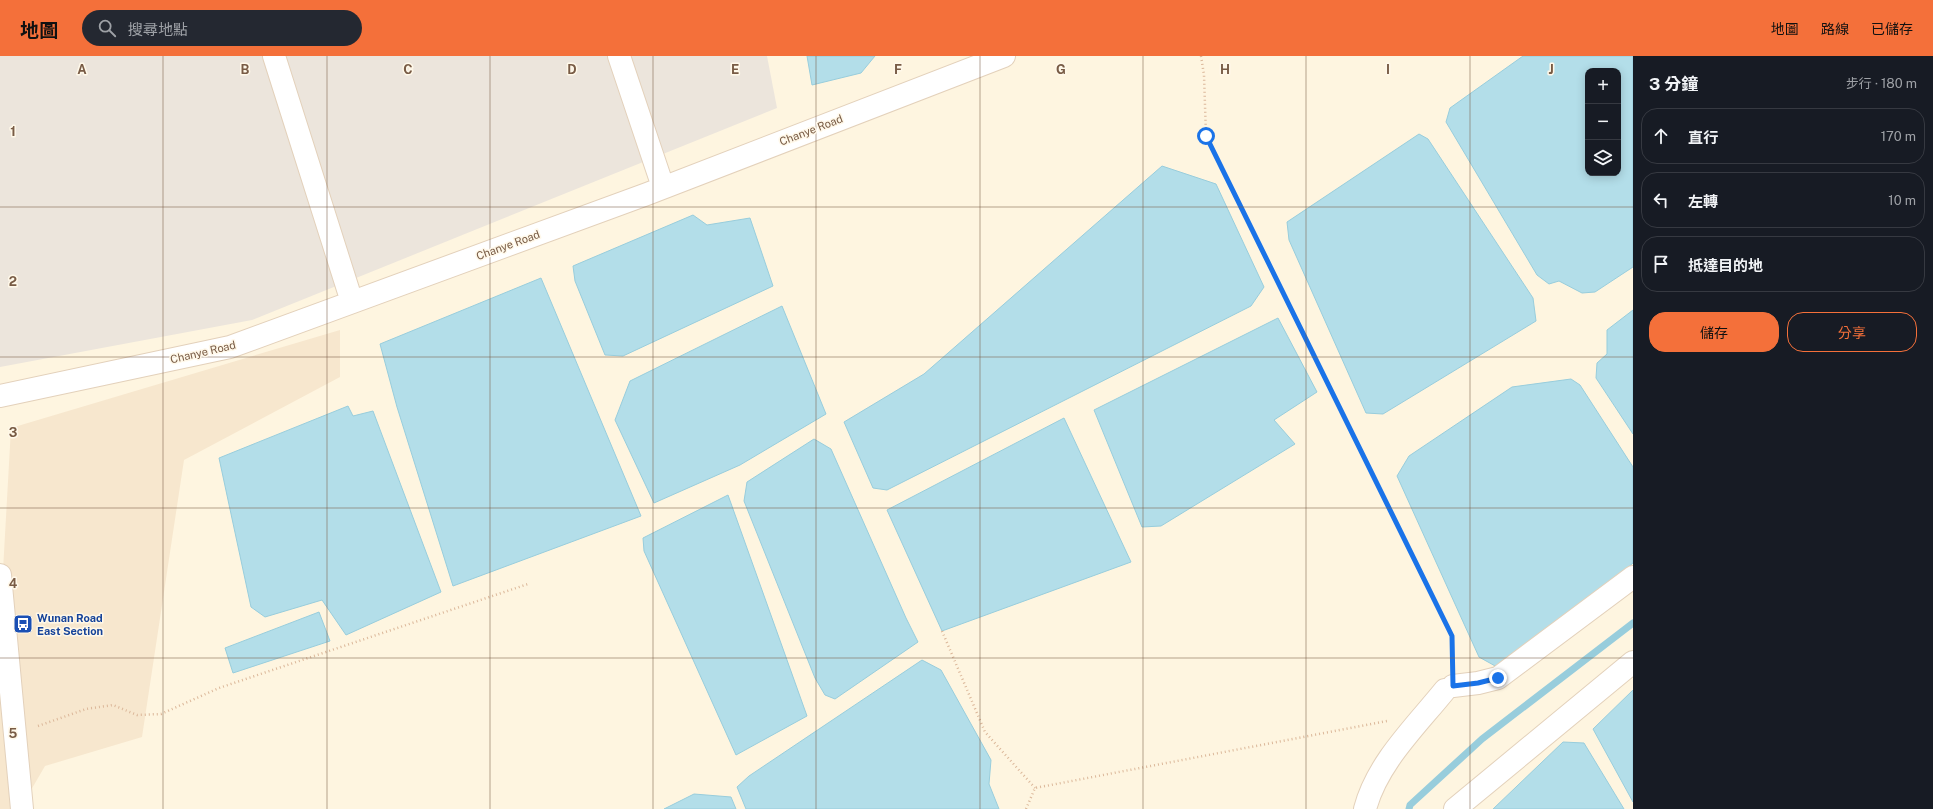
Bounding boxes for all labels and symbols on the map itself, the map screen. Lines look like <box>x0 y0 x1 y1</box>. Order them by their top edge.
text: A <box>77 62 87 77</box>
text: B <box>241 62 250 77</box>
text: C <box>403 62 413 77</box>
text: D <box>567 62 577 77</box>
text: E <box>731 62 739 77</box>
text: F <box>894 62 902 77</box>
text: G <box>1056 62 1066 77</box>
text: H <box>1220 62 1230 77</box>
text: I <box>1386 62 1390 77</box>
text: J <box>1548 62 1554 77</box>
street label: Chanye Road <box>778 112 844 148</box>
text: 1 <box>10 124 16 139</box>
route start <box>1197 127 1215 145</box>
street label: Chanye Road <box>475 228 541 262</box>
text: 2 <box>9 274 17 289</box>
street label: Chanye Road <box>169 339 237 365</box>
text: 3 <box>9 425 18 440</box>
text: 4 <box>9 576 18 591</box>
place label: Wunan Road East Section <box>37 612 103 637</box>
bus stop icon: Wunan Road East Section <box>12 613 34 635</box>
route end <box>1489 669 1507 687</box>
text: 5 <box>9 726 18 741</box>

